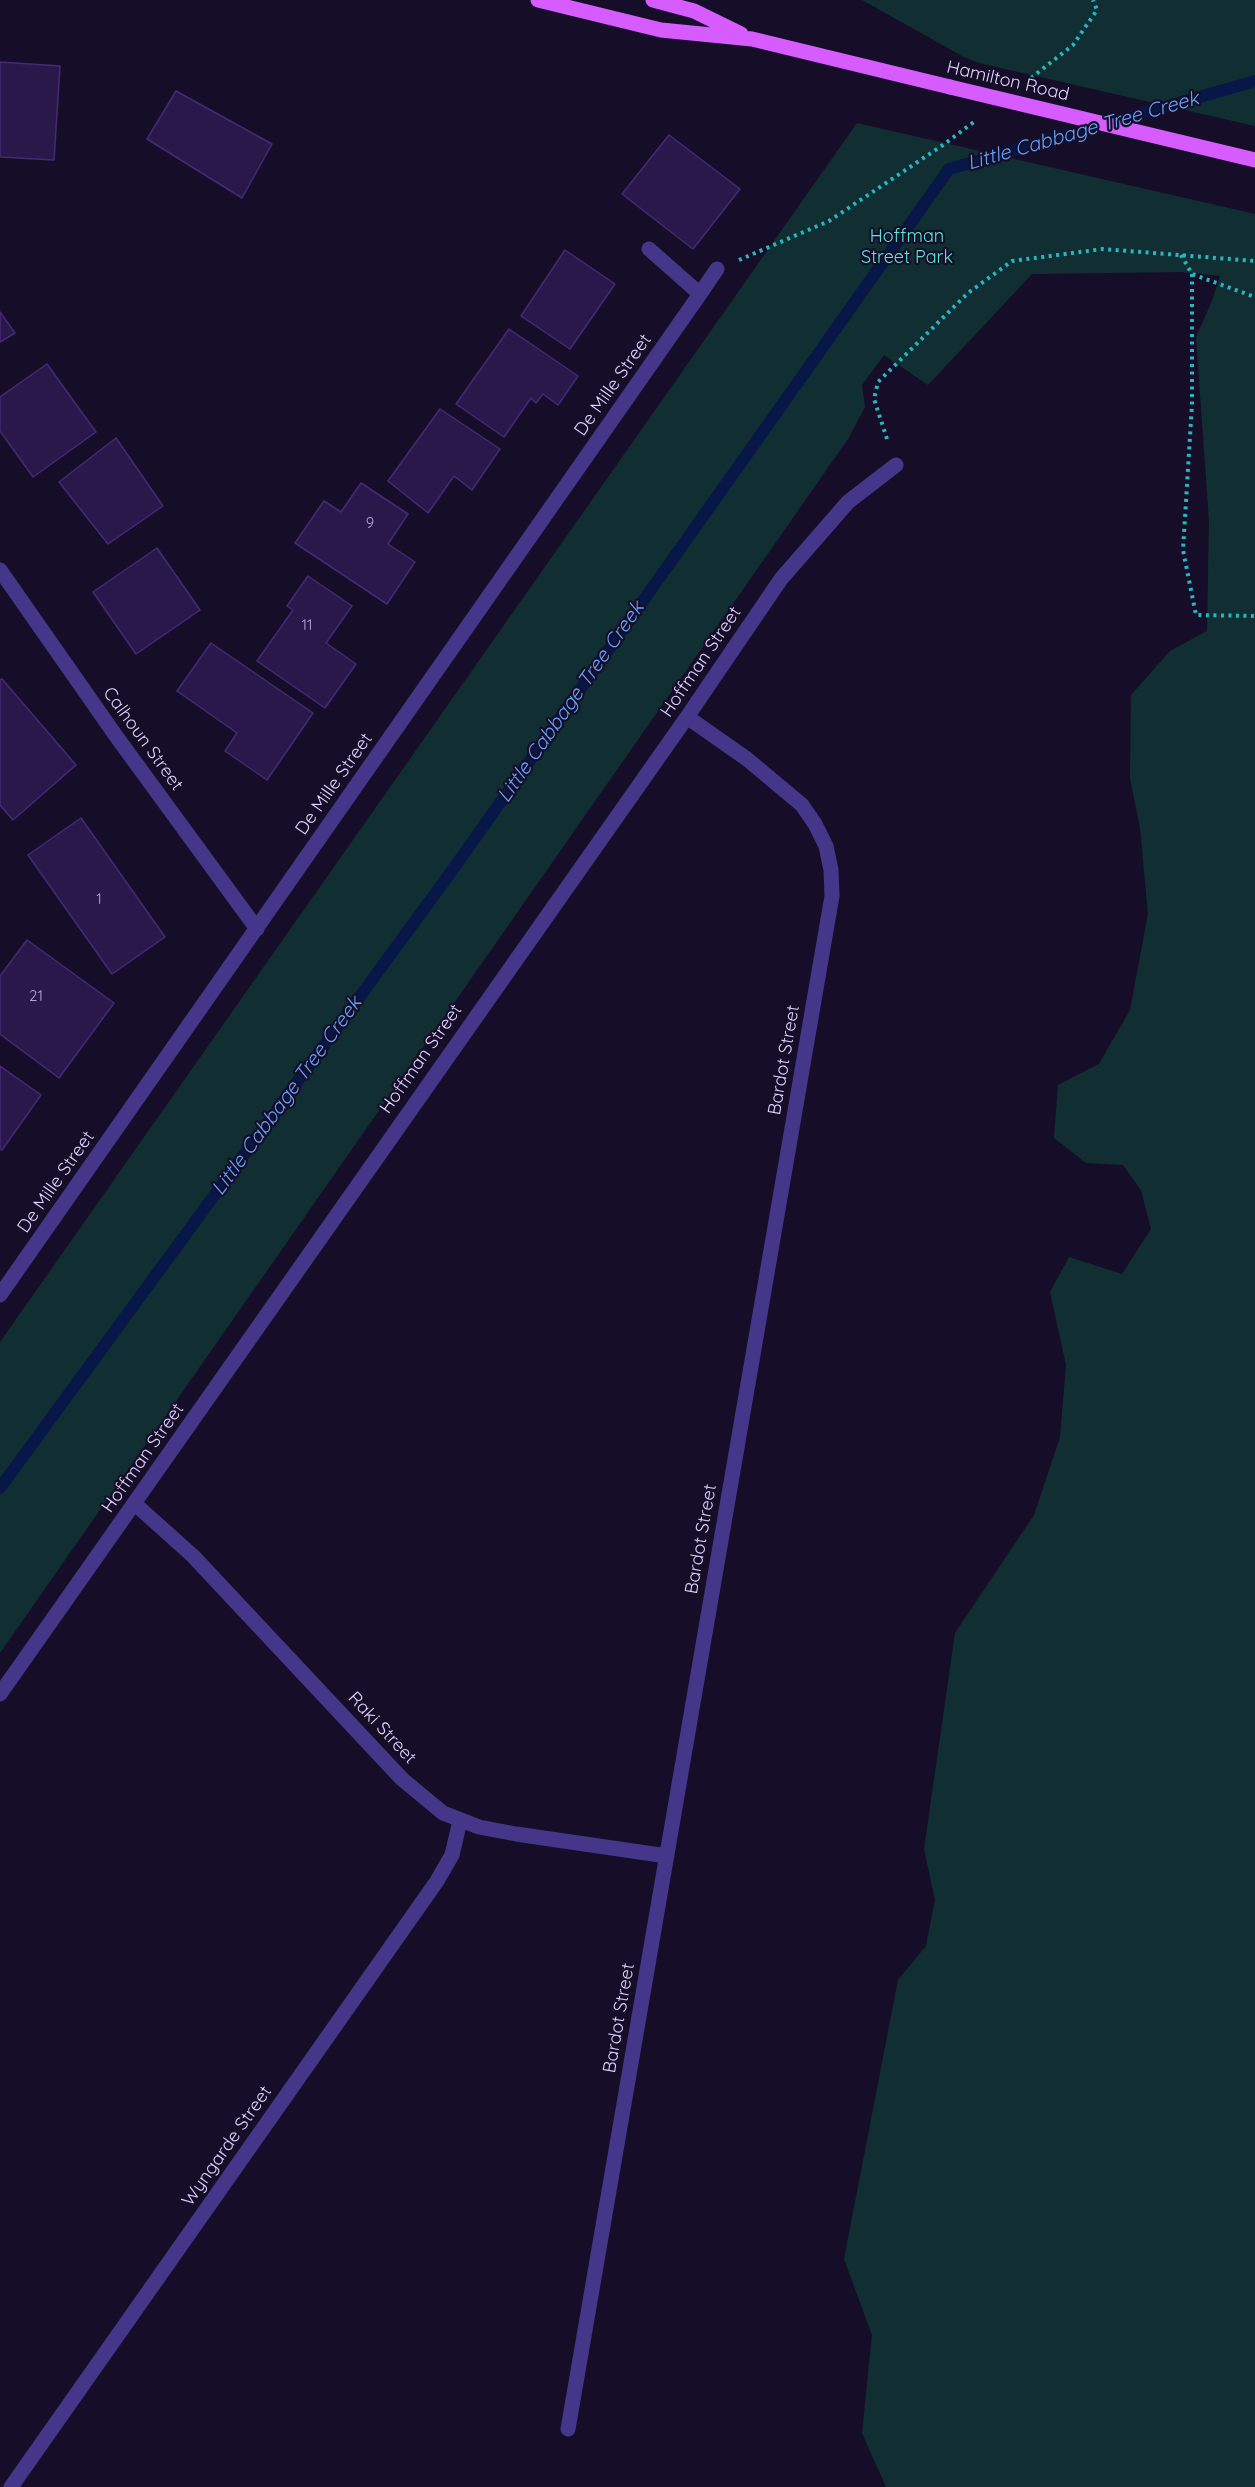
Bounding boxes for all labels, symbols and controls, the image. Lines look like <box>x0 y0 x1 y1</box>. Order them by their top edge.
street label: Hamilton Road <box>945 56 1071 106</box>
water label: Little Cabbage Tree Creek <box>964 86 1202 176</box>
park label: Hoffman Street Park <box>861 226 953 268</box>
street label: De Mille Street <box>570 330 656 440</box>
house number: 9 <box>366 514 374 532</box>
water label: Little Cabbage Tree Creek <box>492 597 650 807</box>
street label: Hoffman Street <box>656 603 746 721</box>
house number: 11 <box>301 616 313 634</box>
street label: Calhoun Street <box>98 683 188 795</box>
street label: De Mille Street <box>291 729 377 839</box>
house number: 1 <box>96 890 102 908</box>
house number: 21 <box>29 987 43 1005</box>
water label: Little Cabbage Tree Creek <box>207 992 367 1200</box>
street label: Hoffman Street <box>375 1000 467 1118</box>
street label: Bardot Street <box>764 1003 804 1117</box>
street label: De Mille Street <box>13 1127 99 1237</box>
street label: Hoffman Street <box>97 1399 189 1517</box>
street label: Bardot Street <box>681 1482 721 1596</box>
street label: Raki Street <box>343 1687 421 1769</box>
street label: Bardot Street <box>599 1961 639 2075</box>
street label: Wyngarde Street <box>177 2082 277 2210</box>

